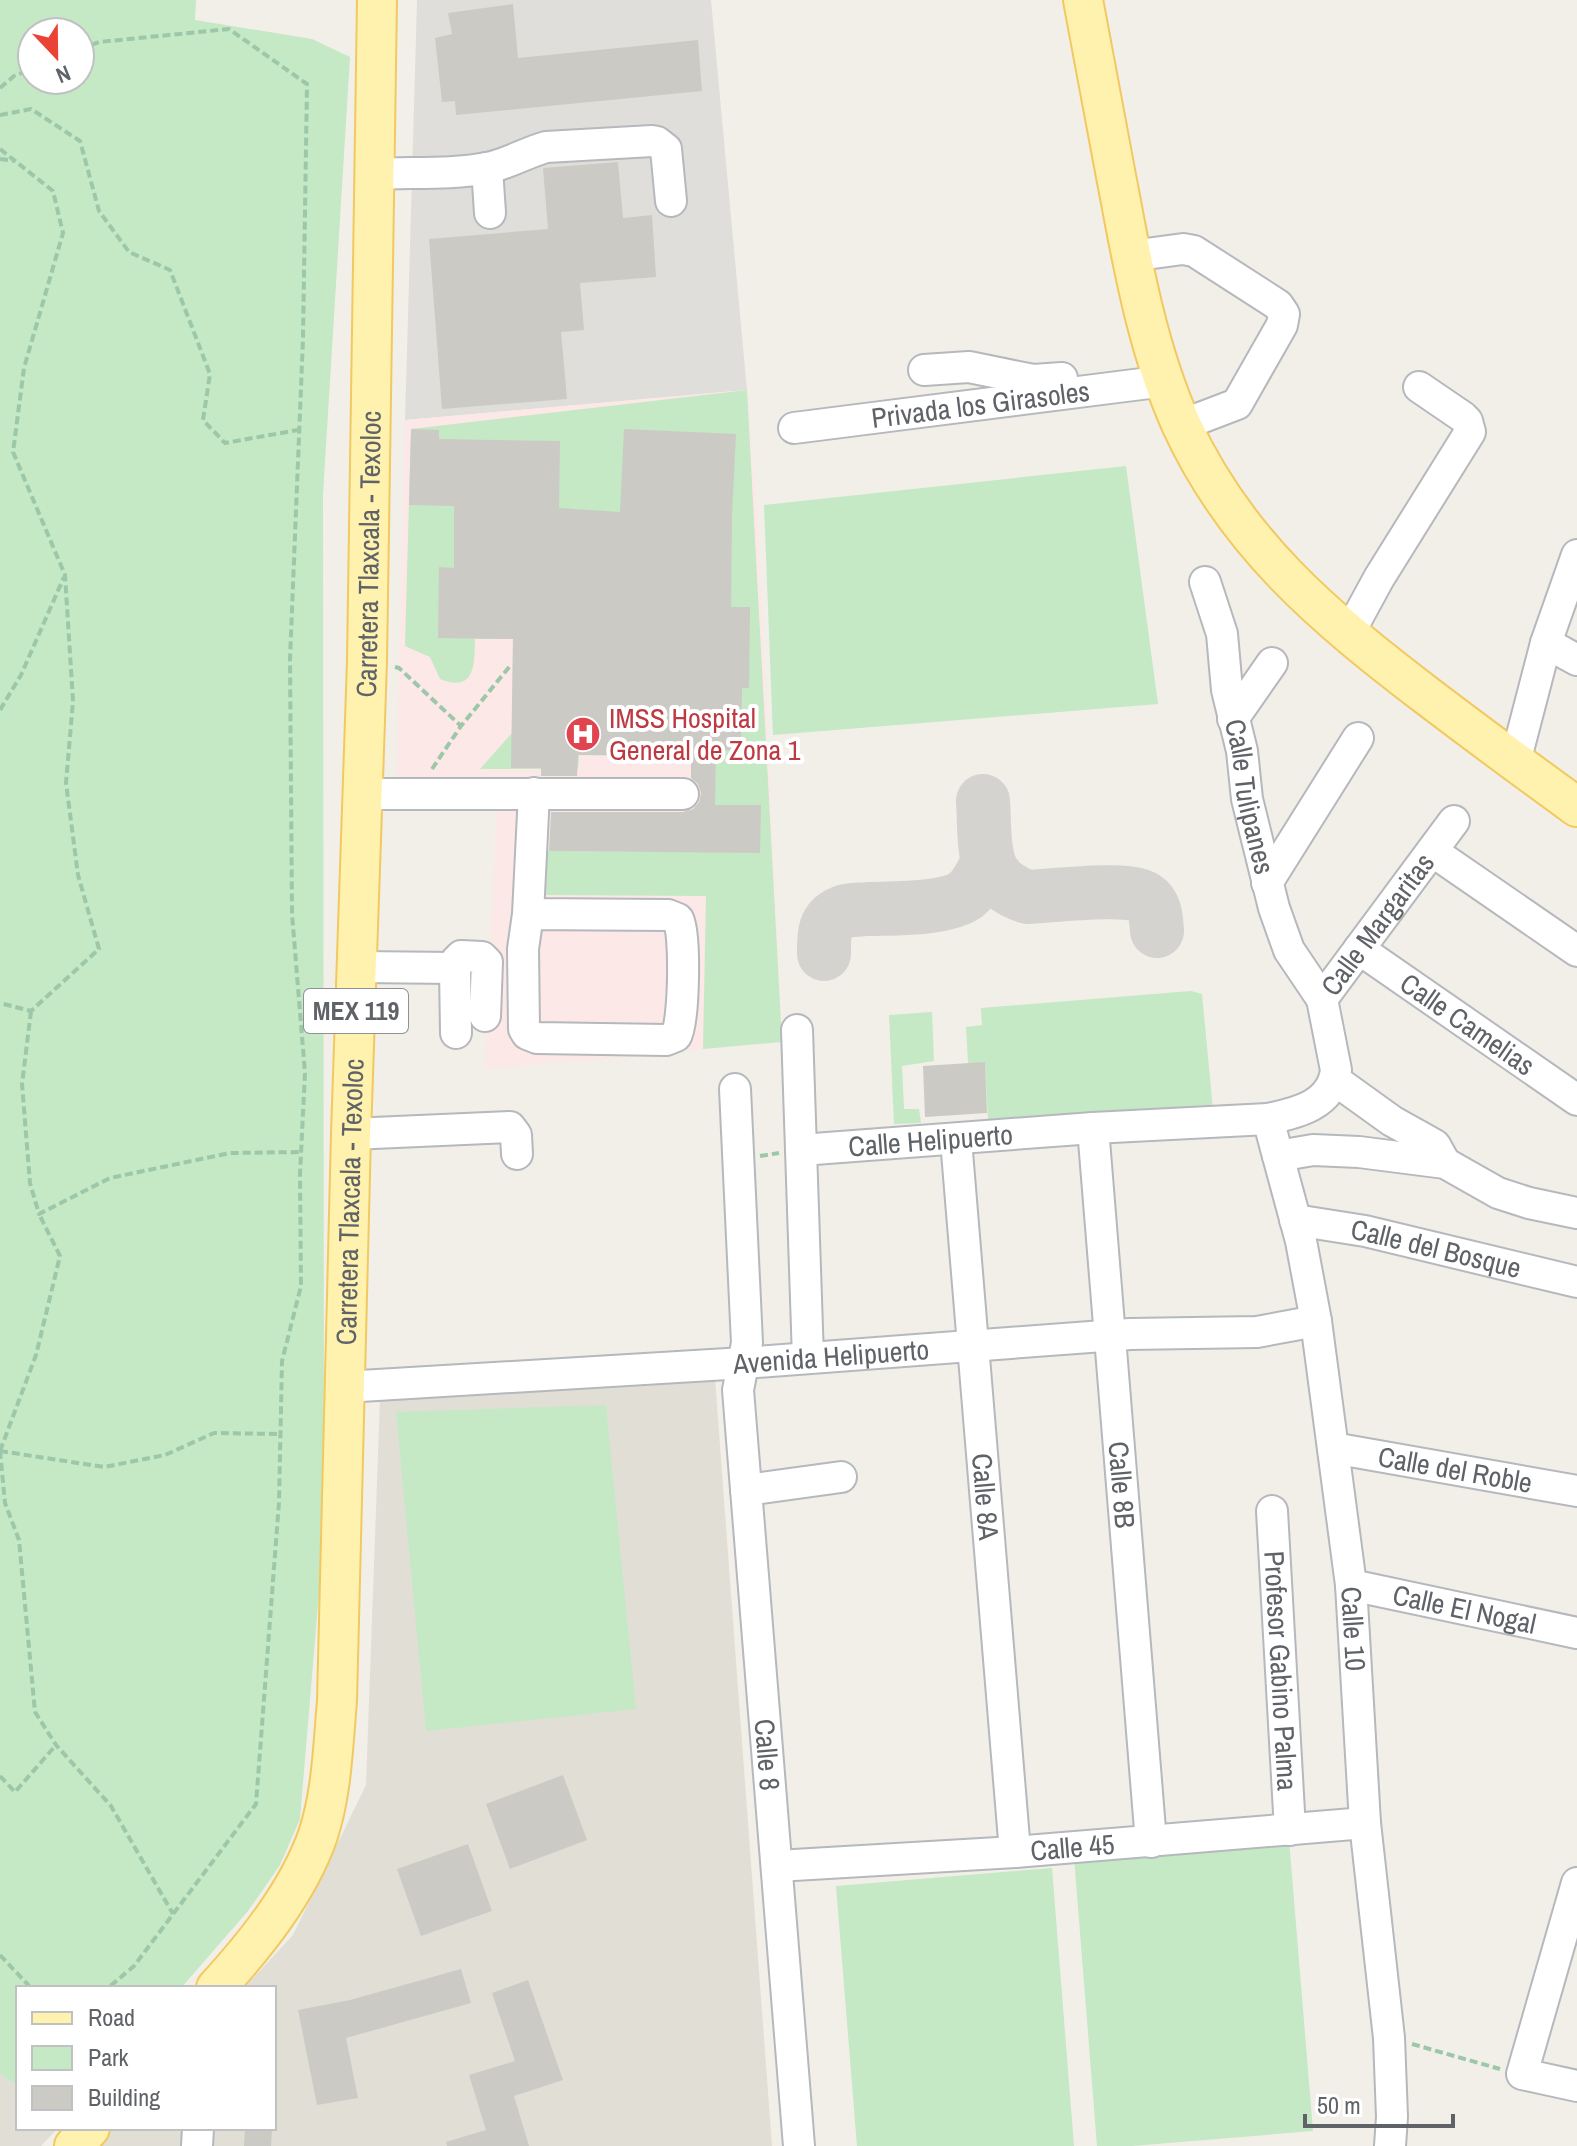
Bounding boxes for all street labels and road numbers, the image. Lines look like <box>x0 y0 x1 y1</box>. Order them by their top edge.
street label: Privada los Girasoles <box>869 372 1092 437</box>
street label: Carretera Tlaxcala - Texoloc <box>347 411 390 698</box>
street label: Calle Tulipanes <box>1216 715 1284 878</box>
street label: Calle Margaritas <box>1312 845 1443 1003</box>
street label: Calle Camelias <box>1393 964 1542 1084</box>
road number: MEX 119 <box>304 989 408 1033</box>
street label: Carretera Tlaxcala - Texoloc <box>327 1058 373 1346</box>
street label: Calle Helipuerto <box>847 1115 1014 1165</box>
street label: Calle del Bosque <box>1348 1210 1525 1287</box>
street label: Avenida Helipuerto <box>731 1330 930 1383</box>
street label: Calle del Roble <box>1375 1437 1535 1502</box>
street label: Calle 8B <box>1100 1440 1144 1530</box>
street label: Calle 8A <box>963 1452 1008 1542</box>
street label: Profesor Gabino Palma <box>1255 1550 1307 1792</box>
street label: Calle El Nogal <box>1389 1575 1540 1643</box>
street label: Calle 10 <box>1332 1586 1375 1672</box>
street label: Calle 8 <box>746 1717 789 1792</box>
street label: Calle 45 <box>1029 1825 1116 1870</box>

